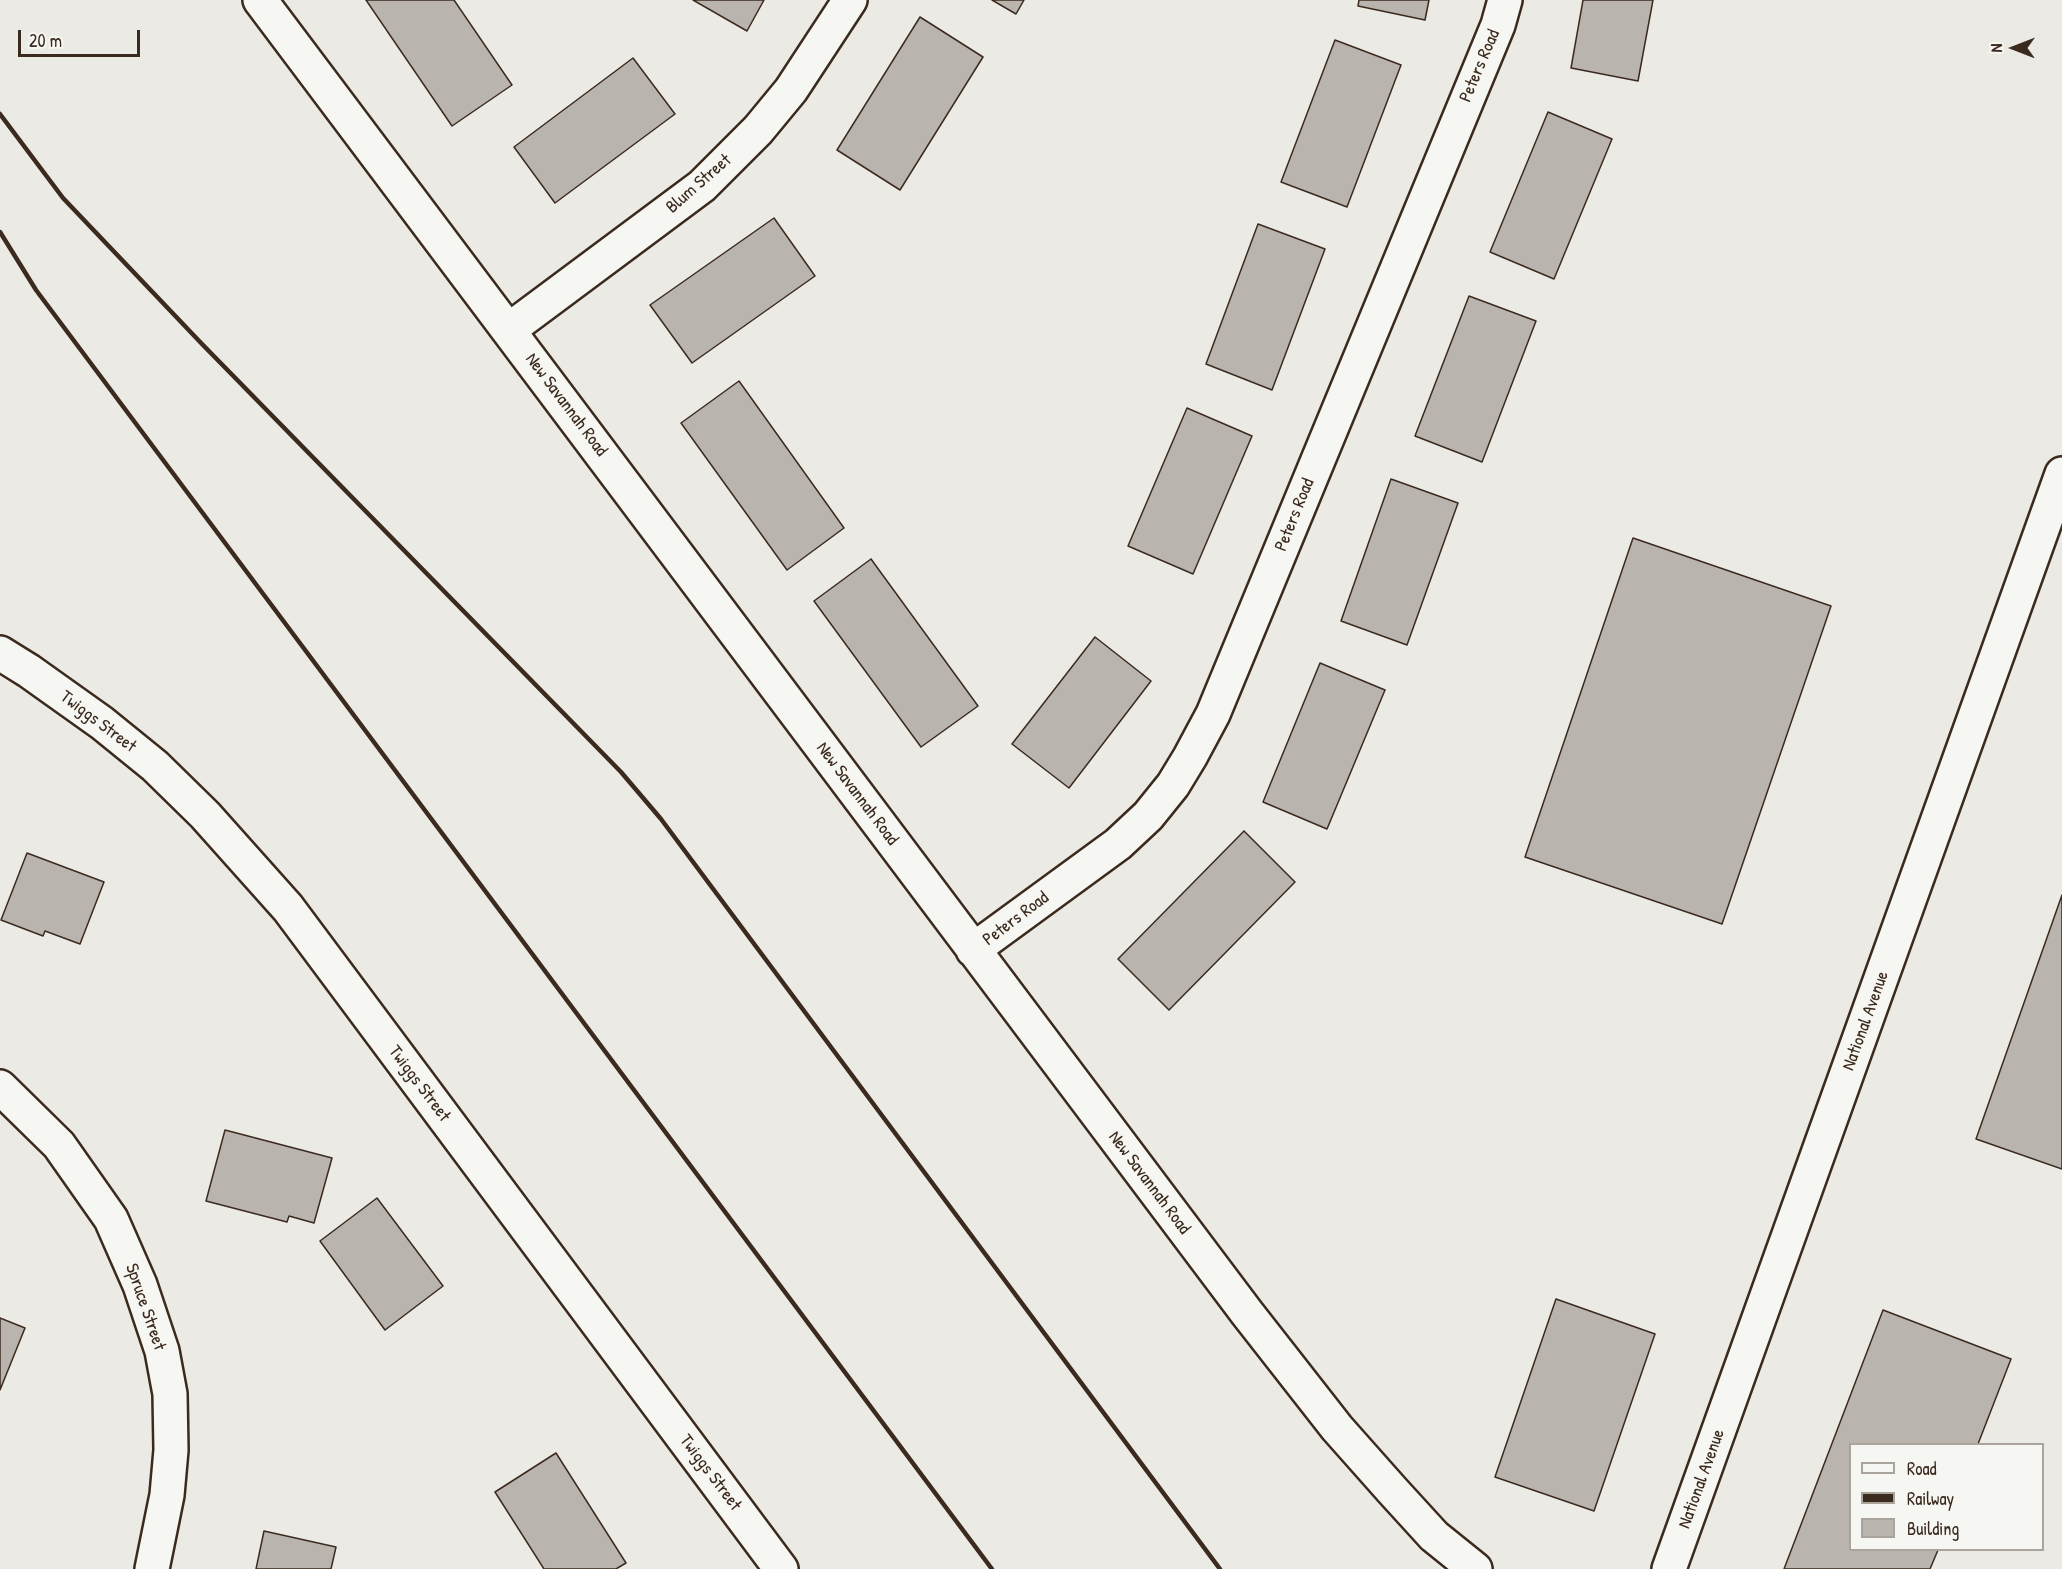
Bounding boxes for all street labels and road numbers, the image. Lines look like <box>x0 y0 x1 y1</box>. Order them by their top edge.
street label: Peters Road <box>1455 26 1505 106</box>
street label: Blum Street <box>662 150 736 218</box>
street label: New Savannah Road <box>520 349 612 461</box>
street label: Peters Road <box>1271 475 1319 555</box>
street label: Twiggs Street <box>56 686 140 758</box>
street label: New Savannah Road <box>811 738 903 850</box>
street label: Peters Road <box>979 887 1053 951</box>
street label: National Avenue <box>1838 968 1894 1074</box>
street label: Twiggs Street <box>383 1042 455 1126</box>
street label: New Savannah Road <box>1103 1127 1195 1239</box>
street label: Spruce Street <box>120 1261 170 1353</box>
street label: National Avenue <box>1674 1426 1730 1532</box>
street label: Twiggs Street <box>674 1431 746 1515</box>

